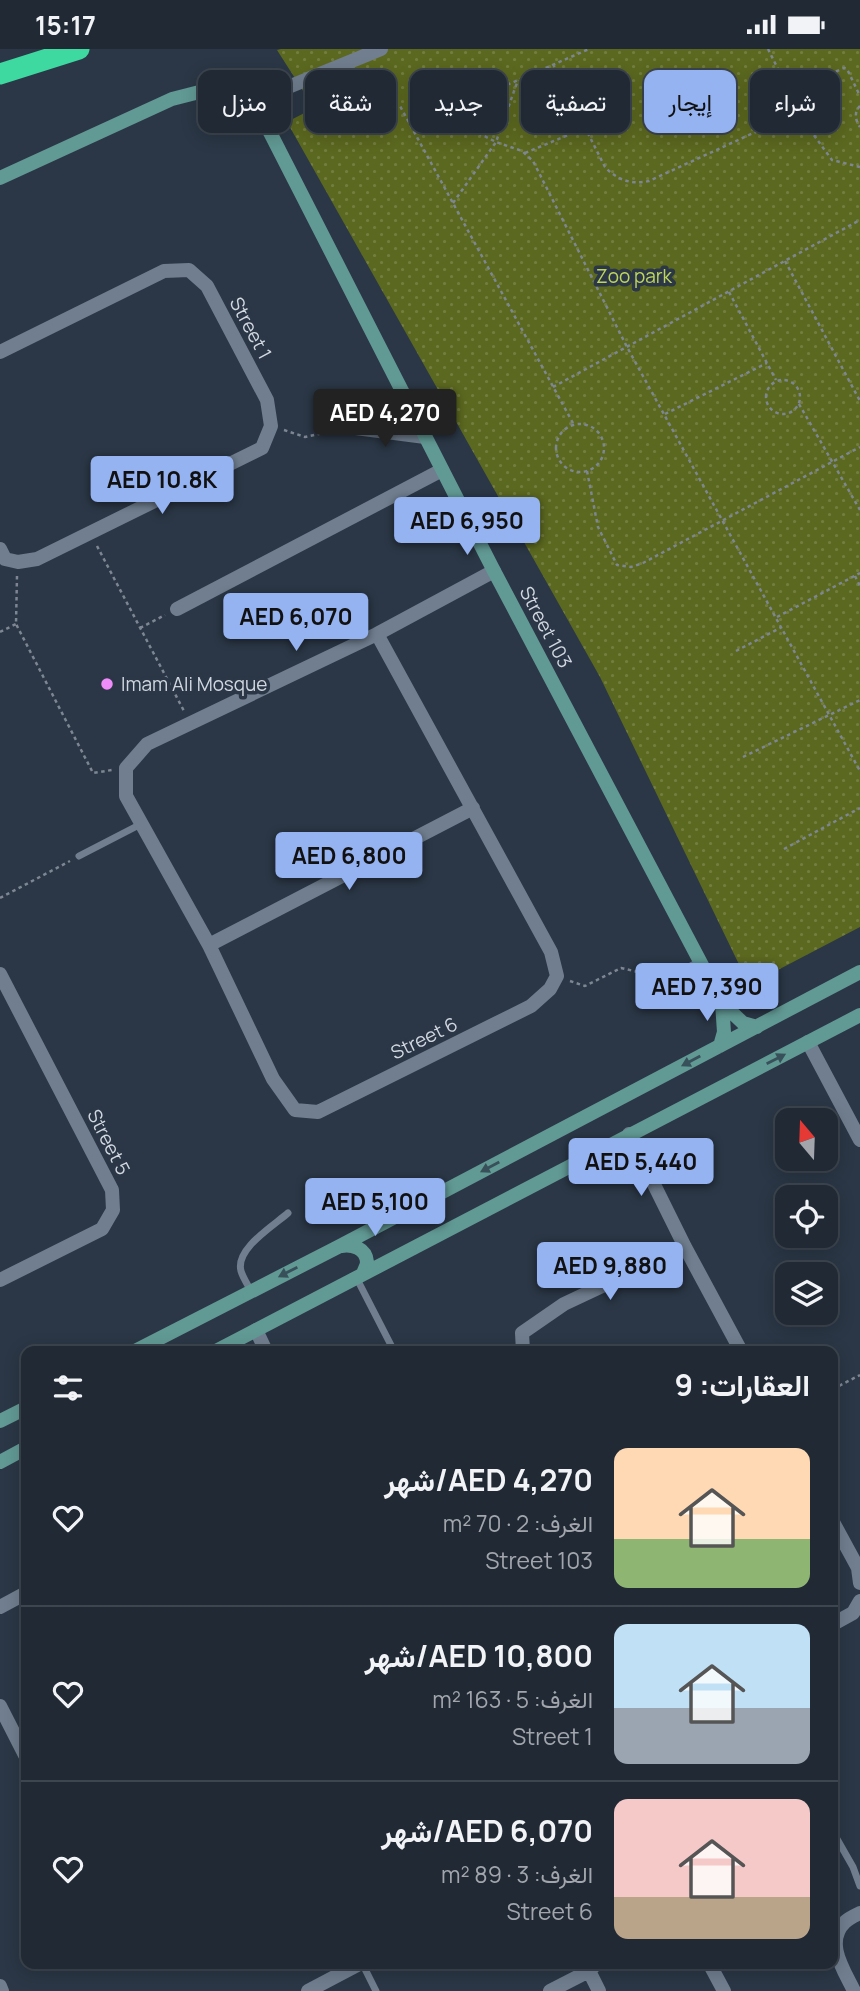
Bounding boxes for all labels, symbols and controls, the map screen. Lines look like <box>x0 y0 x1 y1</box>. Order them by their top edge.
text: 15:17 <box>35 7 96 43</box>
chip: منزل <box>198 70 291 133</box>
chip: شقة <box>305 70 396 133</box>
chip: جديد <box>410 70 507 133</box>
chip: تصفية <box>521 70 630 133</box>
chip: إيجار <box>644 70 736 133</box>
chip: شراء <box>750 70 840 133</box>
park label: Zoo park <box>596 263 673 289</box>
street label: Street 1 <box>224 292 278 364</box>
pin: AED 4,270 <box>305 389 465 449</box>
text: AED 4,270 <box>329 396 441 428</box>
pin: AED 10.8K <box>82 456 242 516</box>
text: AED 10.8K <box>107 463 217 495</box>
pin: AED 6,950 <box>387 497 547 557</box>
text: AED 6,950 <box>410 504 524 536</box>
street label: Street 103 <box>514 582 578 672</box>
pin: AED 6,070 <box>216 593 376 653</box>
text: AED 6,070 <box>239 600 353 632</box>
place label: Imam Ali Mosque <box>121 671 267 697</box>
marker: Imam Ali Mosque <box>99 676 115 692</box>
pin: AED 6,800 <box>269 833 429 892</box>
text: AED 6,800 <box>291 839 407 871</box>
pin: AED 7,390 <box>627 963 787 1023</box>
text: AED 7,390 <box>651 970 763 1002</box>
street label: Street 6 <box>386 1011 462 1065</box>
one-way arrow <box>766 1053 786 1065</box>
one-way arrow <box>681 1055 701 1066</box>
street label: Street 5 <box>81 1105 137 1179</box>
north arrow <box>775 1108 838 1171</box>
map controls <box>775 1108 838 1325</box>
pin: AED 5,440 <box>561 1139 721 1198</box>
text: AED 5,440 <box>585 1145 697 1177</box>
one-way arrow <box>480 1161 500 1172</box>
pin: AED 5,100 <box>295 1179 455 1238</box>
text: AED 5,100 <box>321 1185 429 1217</box>
button: locate <box>775 1185 838 1248</box>
pin: AED 9,880 <box>530 1243 690 1302</box>
text: AED 9,880 <box>553 1249 667 1281</box>
button: layers <box>775 1262 838 1325</box>
one-way arrow <box>278 1266 298 1278</box>
text: العقارات: 9 <box>675 1364 810 1405</box>
icon: filters <box>49 1369 87 1407</box>
text: AED 4,270/شهر <box>384 1459 593 1500</box>
icon: home <box>670 1476 754 1560</box>
icon: heart <box>49 1499 87 1537</box>
text: الغرف: 2 · 70 m² <box>443 1507 593 1539</box>
text: Street 103 <box>485 1544 593 1576</box>
text: AED 10,800/شهر <box>365 1635 593 1676</box>
icon: home <box>670 1652 754 1736</box>
icon: heart <box>49 1675 87 1713</box>
text: الغرف: 5 · 163 m² <box>432 1683 593 1715</box>
text: Street 1 <box>512 1720 593 1752</box>
text: AED 6,070/شهر <box>381 1810 593 1851</box>
icon: home <box>670 1827 754 1911</box>
icon: heart <box>49 1850 87 1888</box>
text: الغرف: 3 · 89 m² <box>441 1858 593 1890</box>
text: Street 6 <box>507 1895 593 1927</box>

